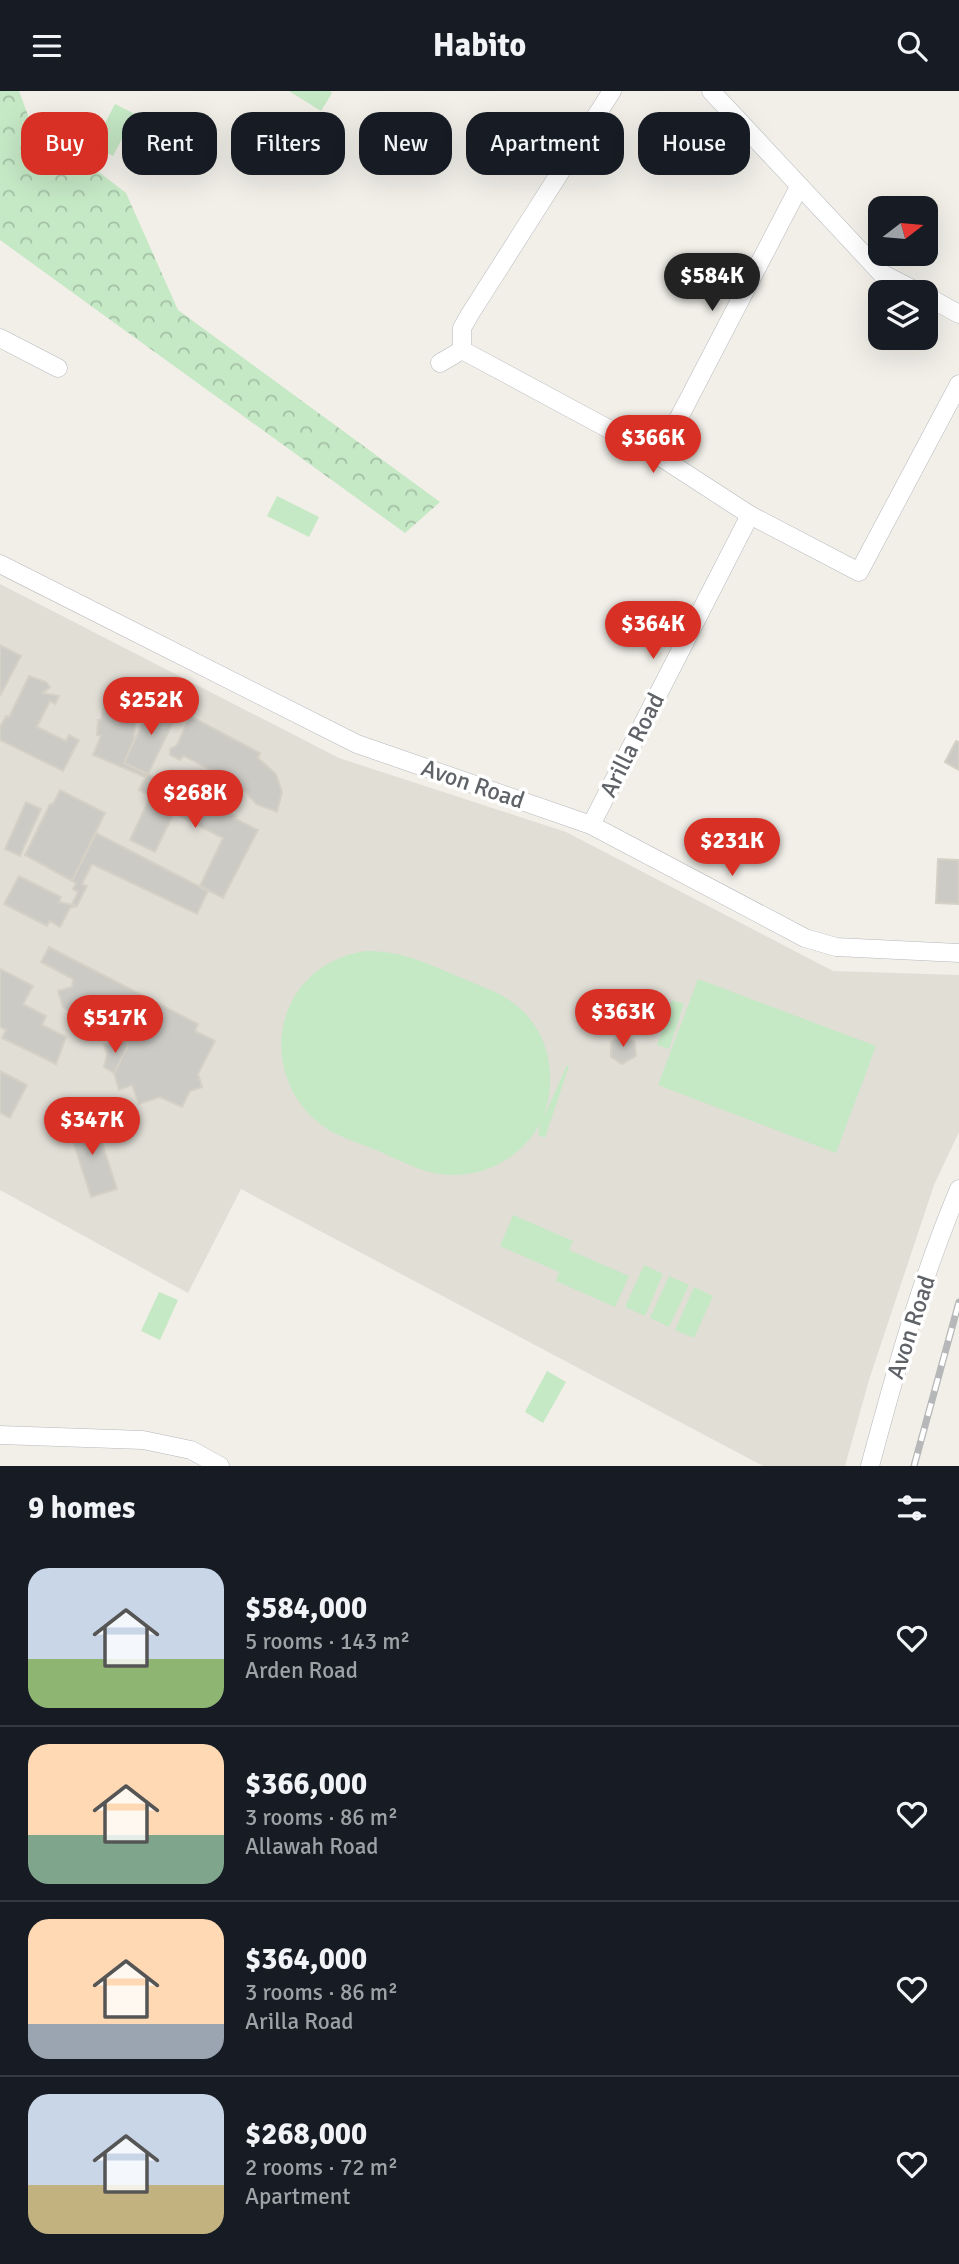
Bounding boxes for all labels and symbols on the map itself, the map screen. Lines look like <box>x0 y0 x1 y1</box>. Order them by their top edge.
north arrow <box>868 196 938 266</box>
pin: $584K <box>663 253 761 313</box>
pin: $366K <box>604 415 702 475</box>
pin: $364K <box>604 601 702 661</box>
pin: $252K <box>102 677 200 737</box>
street label: Arilla Road <box>593 688 671 802</box>
street label: Avon Road <box>417 752 529 816</box>
pin: $268K <box>146 771 244 830</box>
pin: $231K <box>683 819 781 878</box>
pin: $363K <box>574 989 672 1049</box>
pin: $517K <box>66 995 164 1055</box>
pin: $347K <box>43 1097 141 1157</box>
street label: Avon Road <box>880 1271 942 1383</box>

